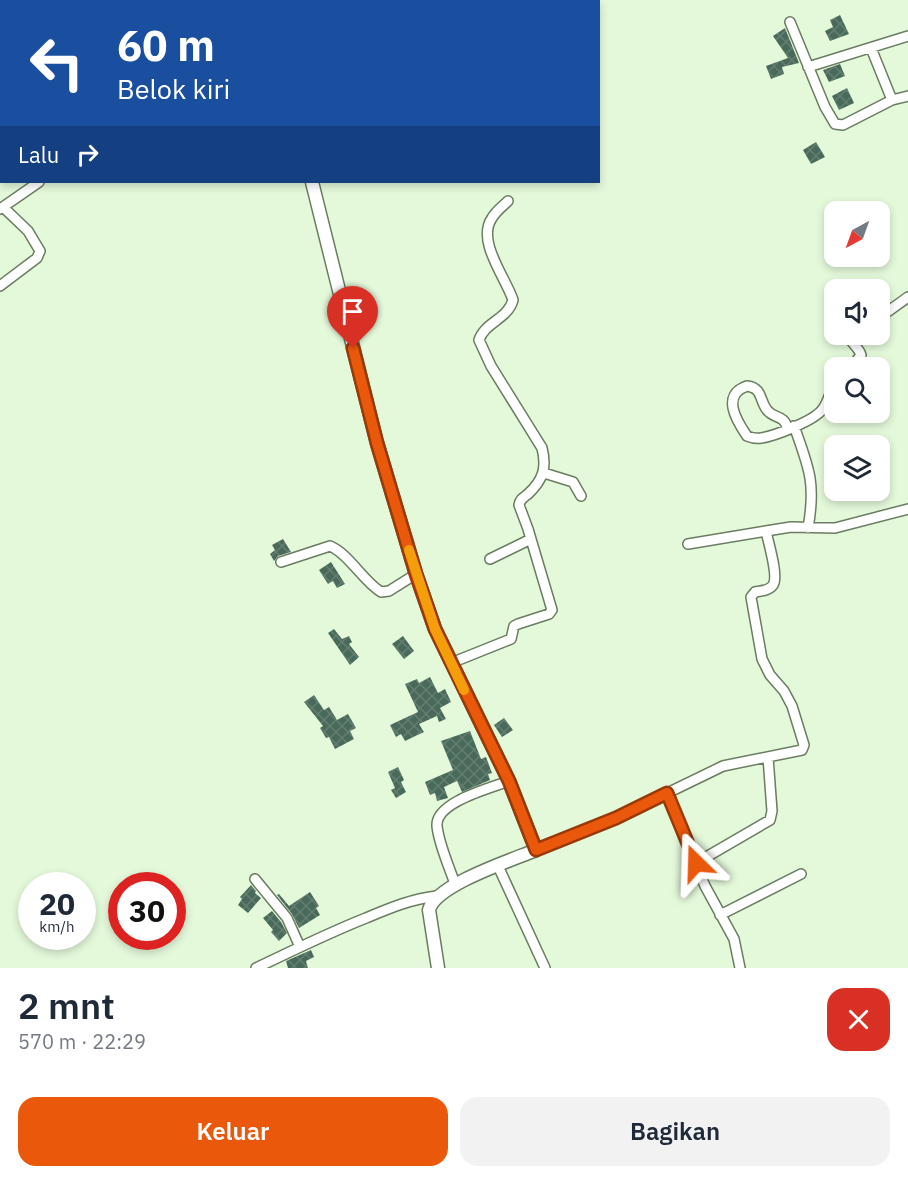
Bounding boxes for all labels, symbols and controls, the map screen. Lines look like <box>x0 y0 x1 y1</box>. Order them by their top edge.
text: 60 m <box>117 18 215 73</box>
icon: left <box>18 24 96 102</box>
text: Belok kiri <box>117 71 230 106</box>
icon: right <box>71 138 104 171</box>
text: Lalu <box>18 140 59 169</box>
north arrow <box>824 201 890 267</box>
map controls <box>824 201 890 501</box>
button: sound <box>824 279 890 345</box>
pin <box>327 286 378 348</box>
icon: arrive <box>336 295 369 328</box>
button: search <box>824 357 890 423</box>
button: layers <box>824 435 890 501</box>
position arrow <box>664 831 728 895</box>
speed limit sign: 30 <box>108 872 186 950</box>
text: 20 <box>39 884 75 923</box>
text: km/h <box>39 917 75 936</box>
text: 2 mnt <box>18 982 115 1029</box>
button: close <box>827 988 890 1051</box>
text: 570 m · 22:29 <box>18 1028 146 1055</box>
button: Keluar <box>18 1097 448 1166</box>
button: Bagikan <box>460 1097 890 1166</box>

